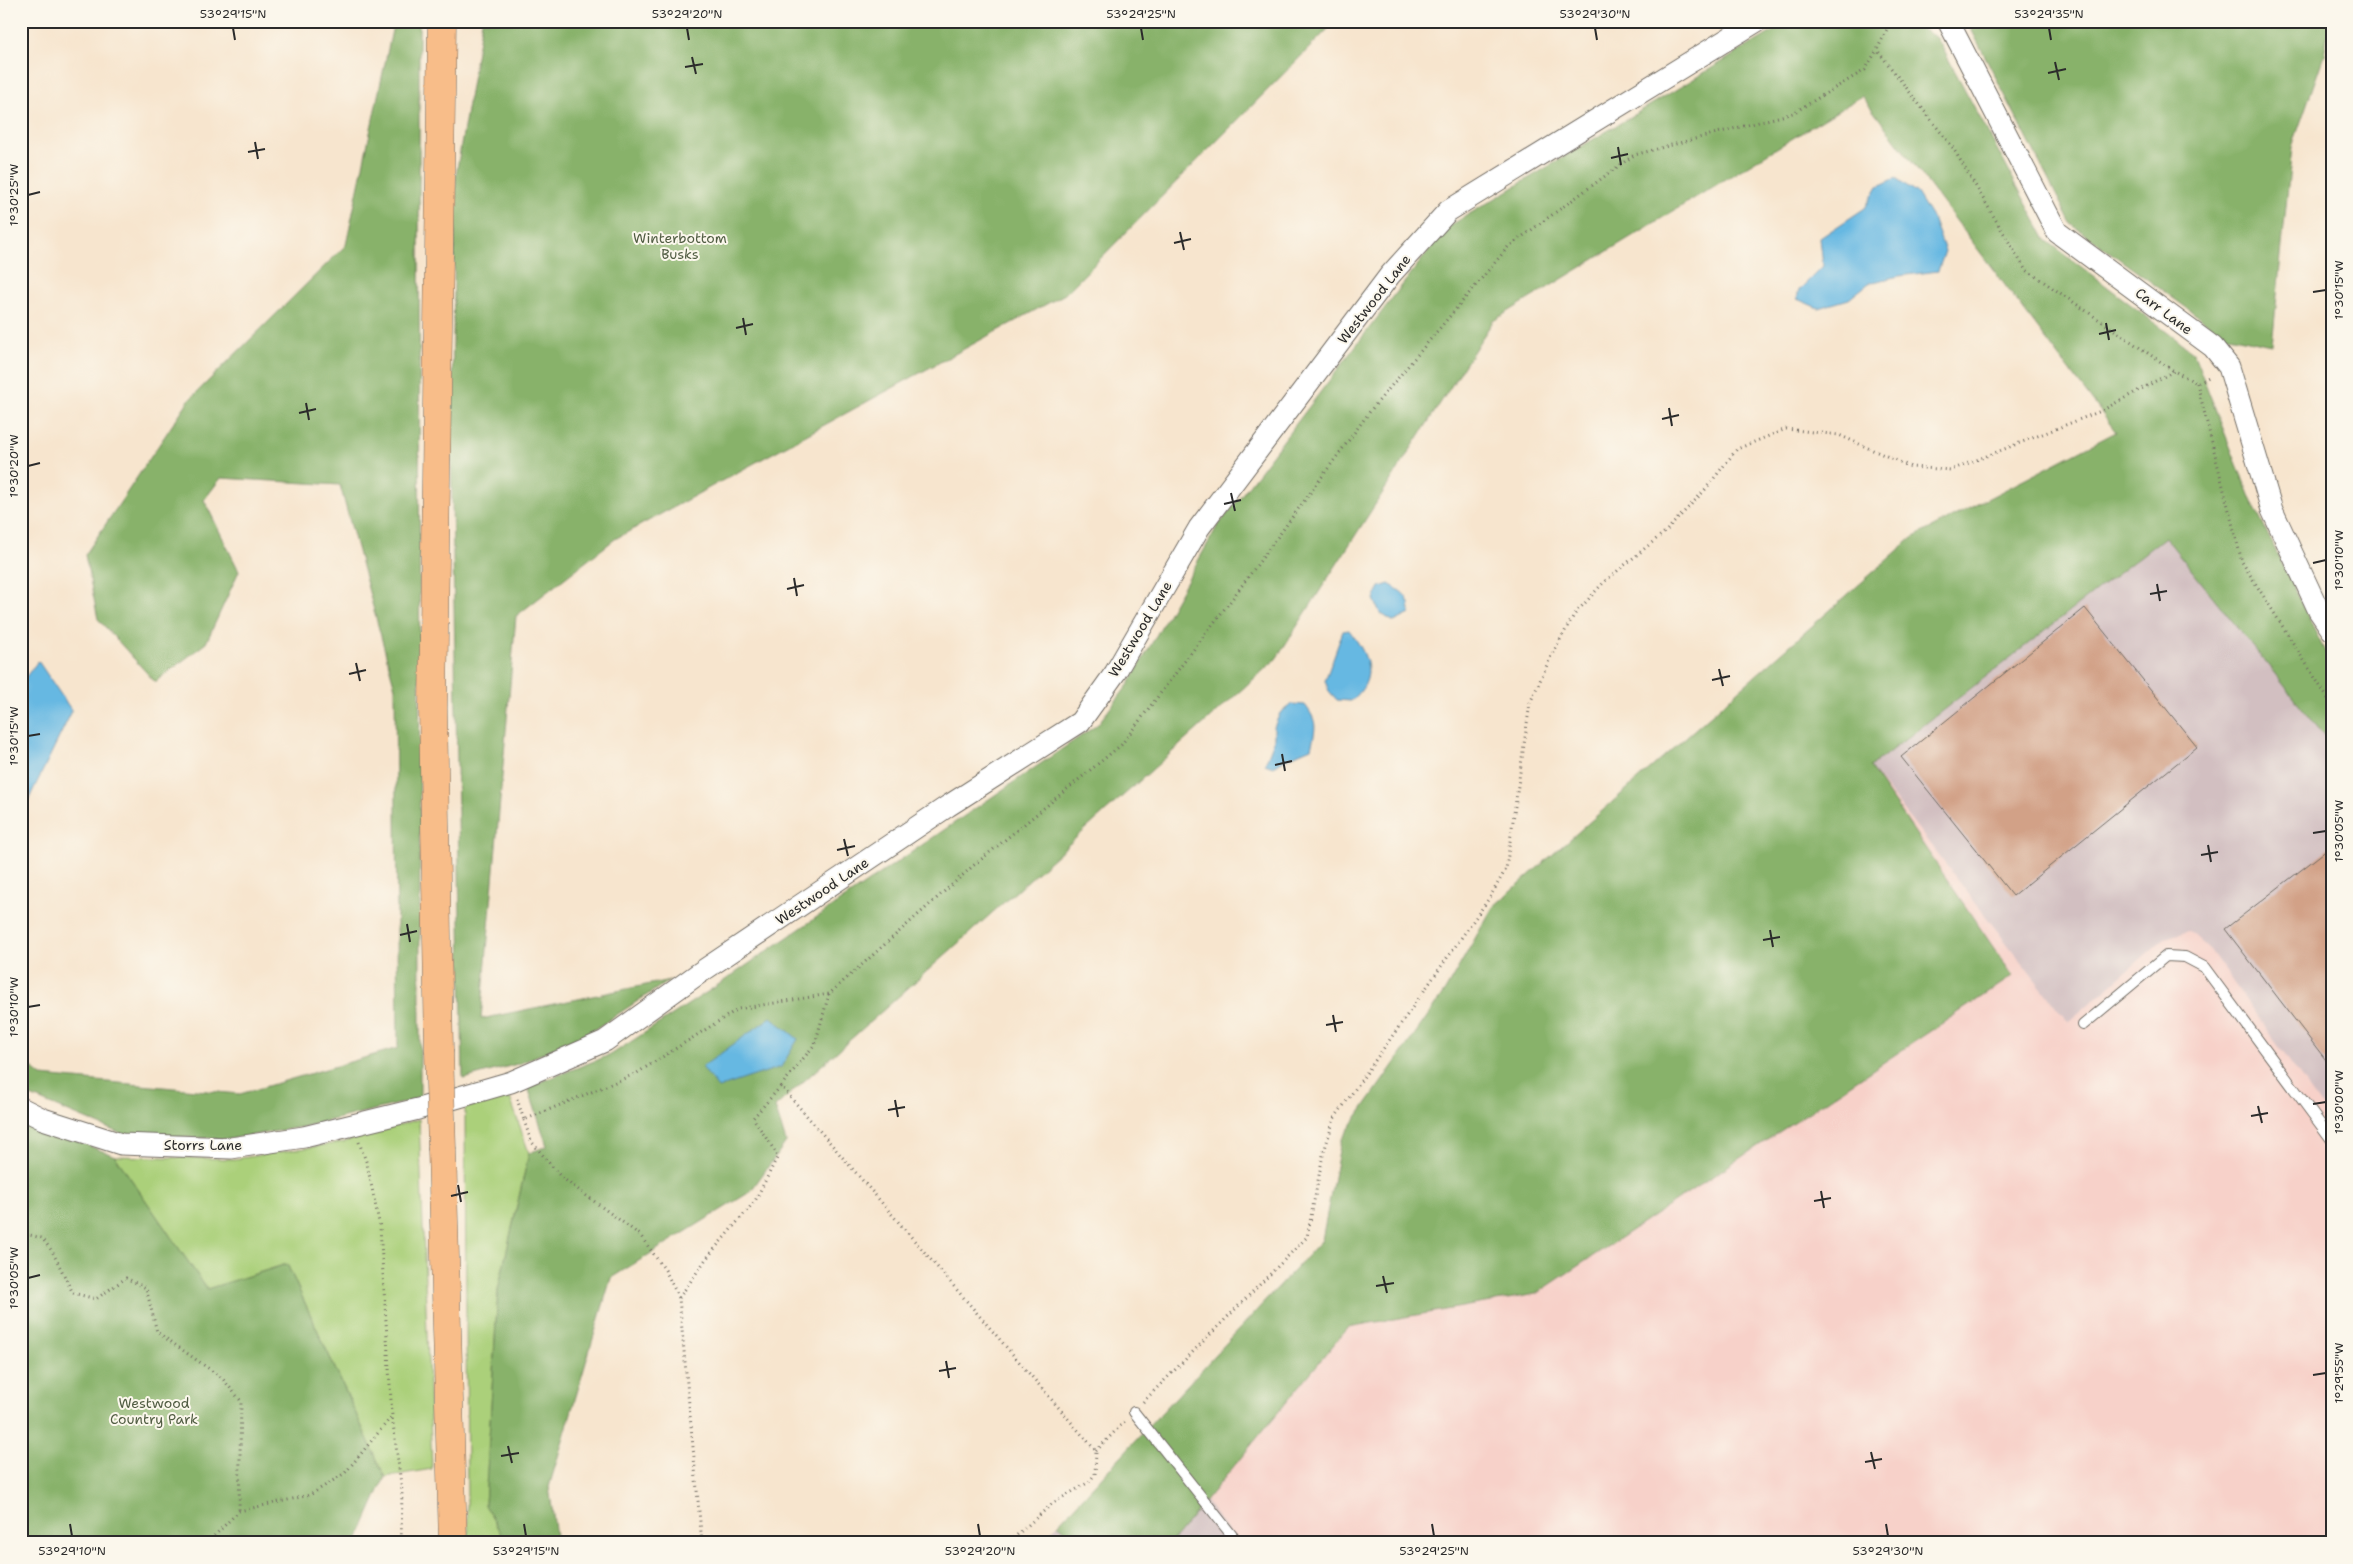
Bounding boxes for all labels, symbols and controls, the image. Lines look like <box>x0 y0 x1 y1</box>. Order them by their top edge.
text: 53°29'15"N <box>200 6 266 22</box>
text: 53°29'20"N <box>652 6 722 22</box>
text: 53°29'25"N <box>1106 6 1176 22</box>
text: 53°29'30"N <box>1560 6 1630 22</box>
text: 53°29'35"N <box>2014 6 2084 22</box>
text: 1°30'25"W <box>6 164 22 226</box>
park label: Winterbottom Busks <box>633 229 727 263</box>
street label: Westwood Lane <box>1333 251 1415 347</box>
text: 1°30'15"W <box>2331 260 2347 320</box>
street label: Carr Lane <box>2132 284 2196 338</box>
text: 1°30'20"W <box>6 434 22 498</box>
text: 1°30'10"W <box>2331 530 2347 590</box>
street label: Westwood Lane <box>1104 578 1176 680</box>
text: 1°30'15"W <box>6 706 22 766</box>
text: 1°30'05"W <box>2331 800 2347 862</box>
street label: Westwood Lane <box>772 853 872 929</box>
text: 1°30'10"W <box>6 977 22 1037</box>
text: 1°30'00"W <box>2331 1070 2347 1134</box>
street label: Storrs Lane <box>164 1136 242 1154</box>
text: 1°30'05"W <box>6 1247 22 1309</box>
text: 1°29'55"W <box>2331 1342 2347 1404</box>
park label: Westwood Country Park <box>110 1394 198 1428</box>
text: 53°29'10"N <box>38 1543 106 1559</box>
text: 53°29'15"N <box>493 1543 559 1559</box>
text: 53°29'20"N <box>945 1543 1015 1559</box>
text: 53°29'25"N <box>1399 1543 1469 1559</box>
text: 53°29'30"N <box>1853 1543 1923 1559</box>

